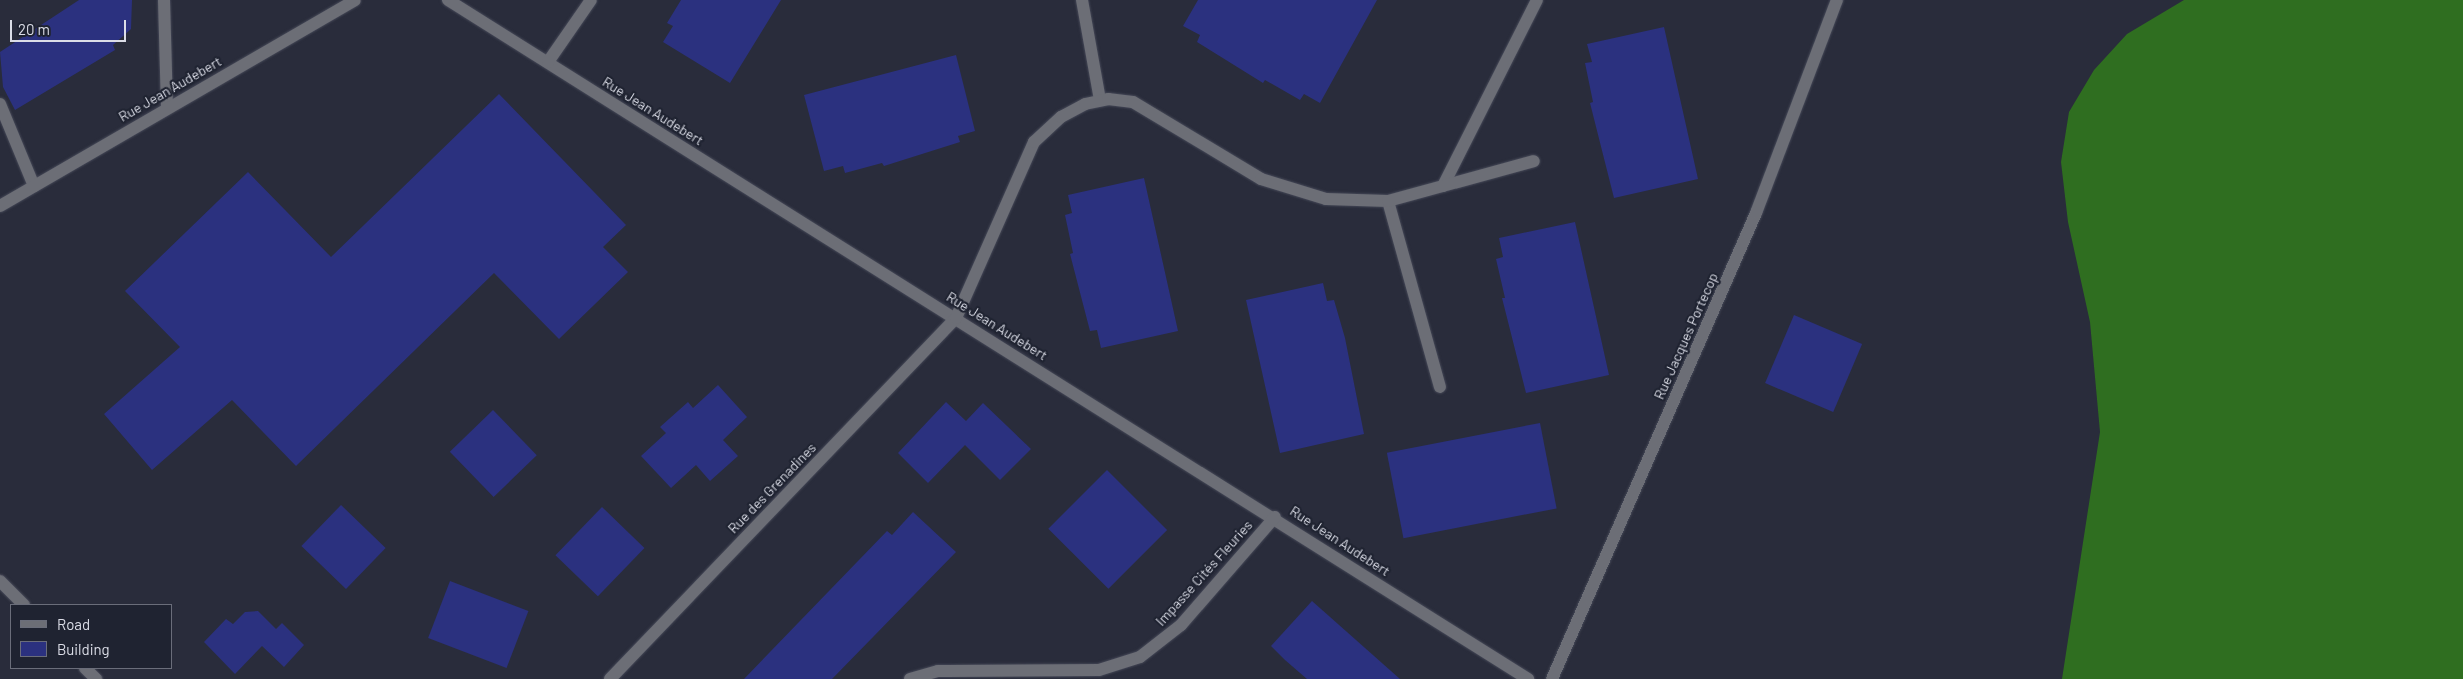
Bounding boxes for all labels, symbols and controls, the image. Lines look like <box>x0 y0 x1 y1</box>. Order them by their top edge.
scale bar <box>12 10 129 42</box>
text: 20 m <box>18 20 50 38</box>
street label: Rue Jean Audebert <box>116 53 224 125</box>
street label: Rue Jean Audebert <box>599 73 707 149</box>
street label: Rue Jacques Portecop <box>1650 270 1722 402</box>
street label: Rue Jean Audebert <box>943 288 1051 364</box>
street label: Rue des Grenadines <box>725 439 819 537</box>
street label: Rue Jean Audebert <box>1287 502 1393 580</box>
street label: Impasse Cités Fleuries <box>1152 517 1256 629</box>
legend <box>10 604 172 669</box>
text: Road <box>57 615 90 633</box>
text: Building <box>57 640 110 658</box>

